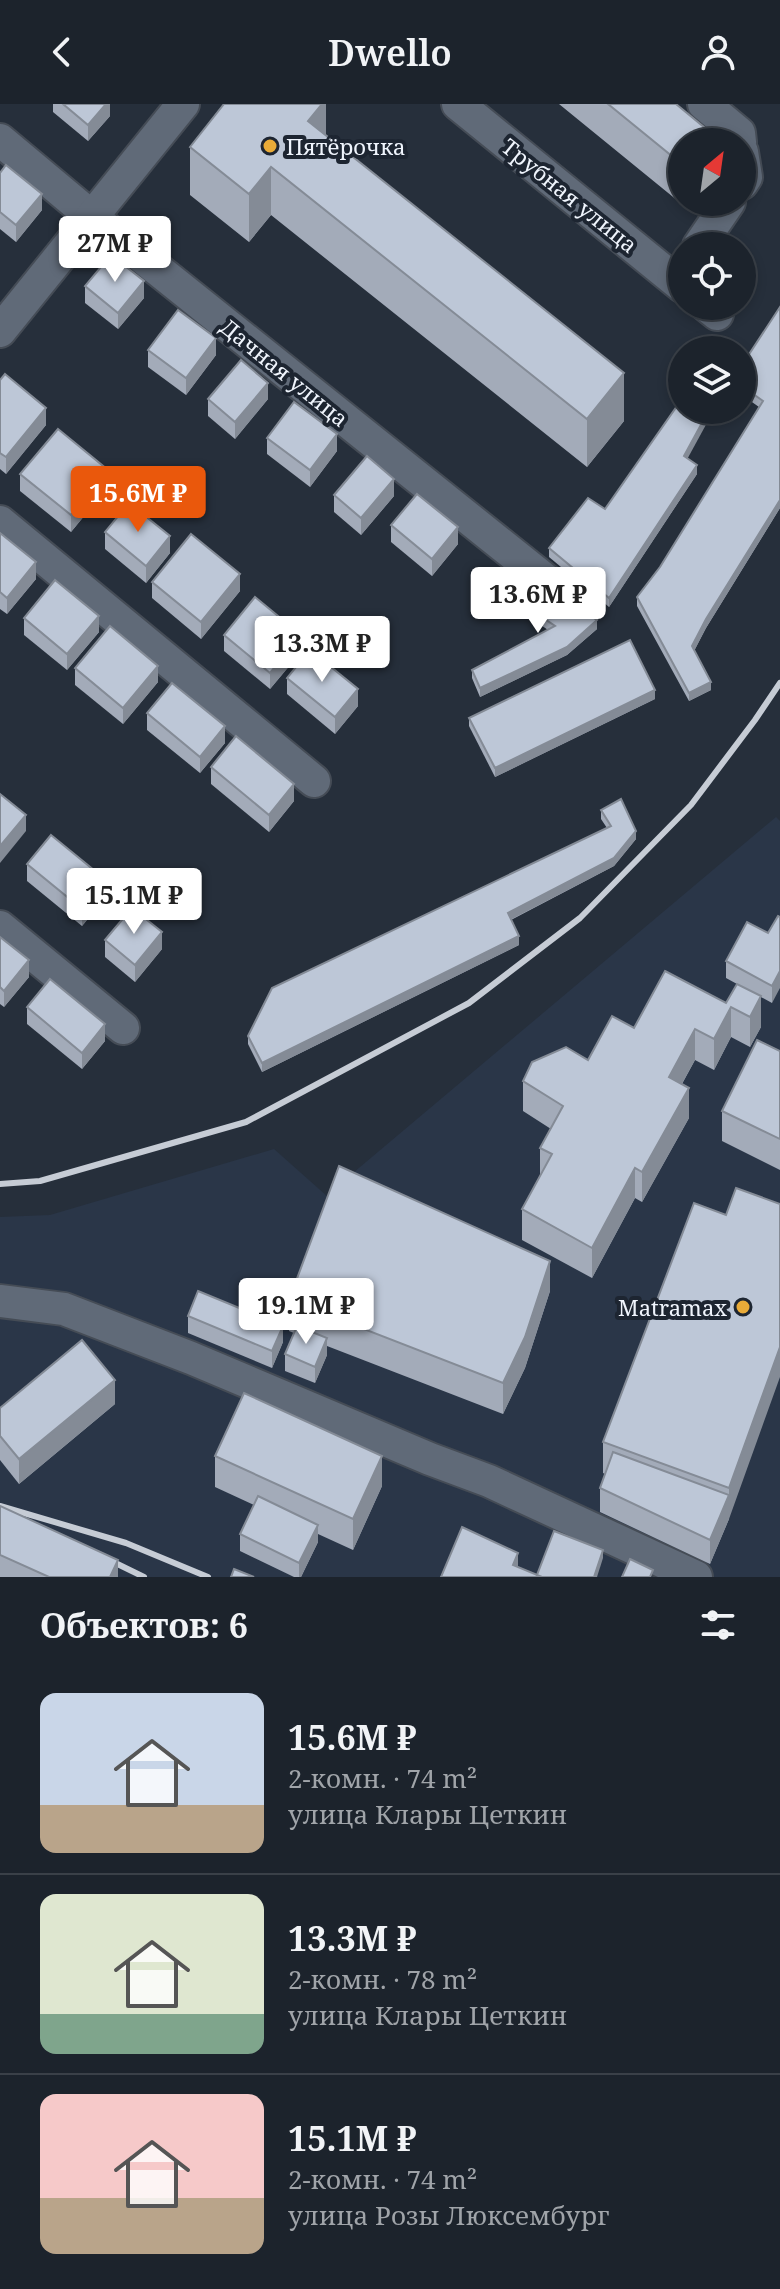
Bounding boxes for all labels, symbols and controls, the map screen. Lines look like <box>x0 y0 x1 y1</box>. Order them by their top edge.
text: Dwello <box>328 28 452 77</box>
icon: back <box>40 30 84 74</box>
icon: person <box>696 30 740 74</box>
north arrow <box>668 128 756 216</box>
map controls <box>668 128 756 424</box>
place label: Пятёрочка <box>286 131 405 161</box>
street label: Трубная улица <box>496 131 644 259</box>
marker: Пятёрочка <box>261 137 279 155</box>
pin: 27M ₽ <box>59 216 171 284</box>
text: 27M ₽ <box>77 224 153 260</box>
button: locate <box>668 232 756 320</box>
street label: Дачная улица <box>215 311 355 433</box>
button: layers <box>668 336 756 424</box>
pin: 15.6M ₽ <box>64 466 212 534</box>
text: 15.6M ₽ <box>89 474 187 510</box>
pin: 13.6M ₽ <box>464 567 612 635</box>
text: 13.6M ₽ <box>489 575 587 611</box>
pin: 13.3M ₽ <box>248 616 396 684</box>
text: 13.3M ₽ <box>273 624 371 660</box>
pin: 15.1M ₽ <box>60 868 208 936</box>
text: 15.1M ₽ <box>85 876 183 912</box>
pin: 19.1M ₽ <box>232 1278 380 1346</box>
text: 19.1M ₽ <box>257 1286 355 1322</box>
place label: Matramax <box>618 1292 727 1322</box>
marker: Matramax <box>734 1298 752 1316</box>
text: Объектов: 6 <box>40 1602 248 1648</box>
icon: filters <box>696 1603 740 1647</box>
text: 15.6M ₽ <box>288 1714 417 1760</box>
icon: home <box>104 1725 200 1821</box>
text: 2-комн. · 74 m² <box>288 1760 477 1796</box>
text: улица Клары Цеткин <box>288 1796 567 1832</box>
text: 13.3M ₽ <box>288 1915 417 1961</box>
icon: home <box>104 1926 200 2022</box>
text: 2-комн. · 78 m² <box>288 1961 477 1997</box>
text: улица Клары Цеткин <box>288 1997 567 2033</box>
text: 15.1M ₽ <box>288 2115 417 2161</box>
icon: home <box>104 2126 200 2222</box>
text: 2-комн. · 74 m² <box>288 2161 477 2197</box>
text: улица Розы Люксембург <box>288 2197 609 2233</box>

